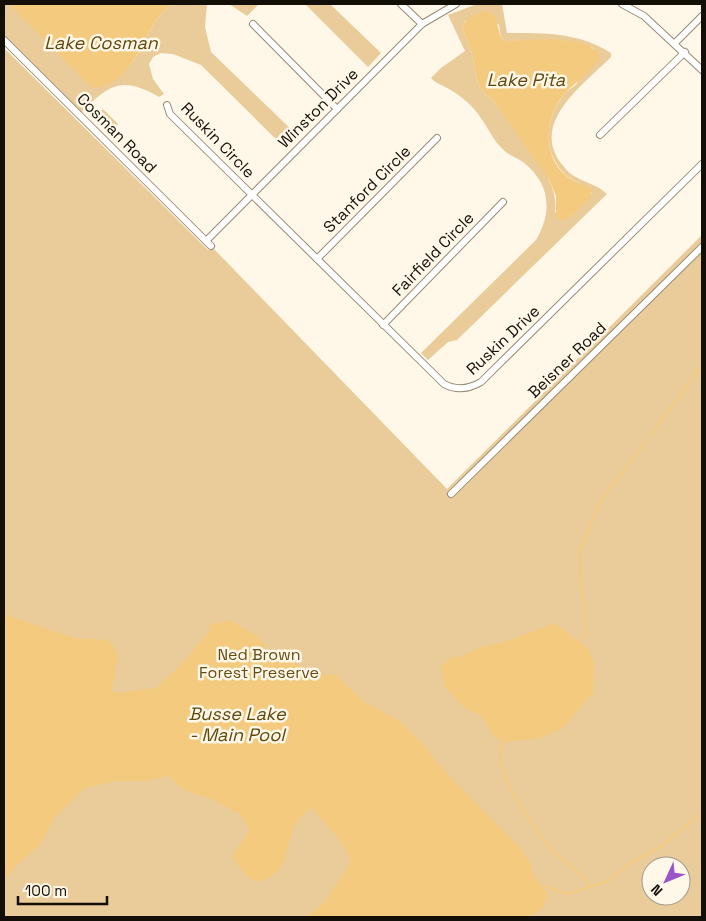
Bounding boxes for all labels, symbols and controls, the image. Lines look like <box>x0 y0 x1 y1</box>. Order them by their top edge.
water label: Lake Cosman <box>44 31 159 54</box>
street label: Winston Drive <box>273 63 363 153</box>
water label: Lake Pita <box>487 68 566 91</box>
street label: Cosman Road <box>73 89 161 177</box>
street label: Ruskin Circle <box>177 98 259 182</box>
street label: Stanford Circle <box>319 141 415 237</box>
street label: Fairfield Circle <box>388 208 478 300</box>
street label: Ruskin Drive <box>462 301 544 379</box>
street label: Beisner Road <box>523 317 611 403</box>
park label: Ned Brown Forest Preserve <box>199 644 319 683</box>
water label: Busse Lake - Main Pool <box>188 702 287 746</box>
north arrow <box>641 856 691 906</box>
scale bar <box>18 874 106 906</box>
text: N <box>647 880 666 900</box>
text: 100 m <box>25 881 67 900</box>

